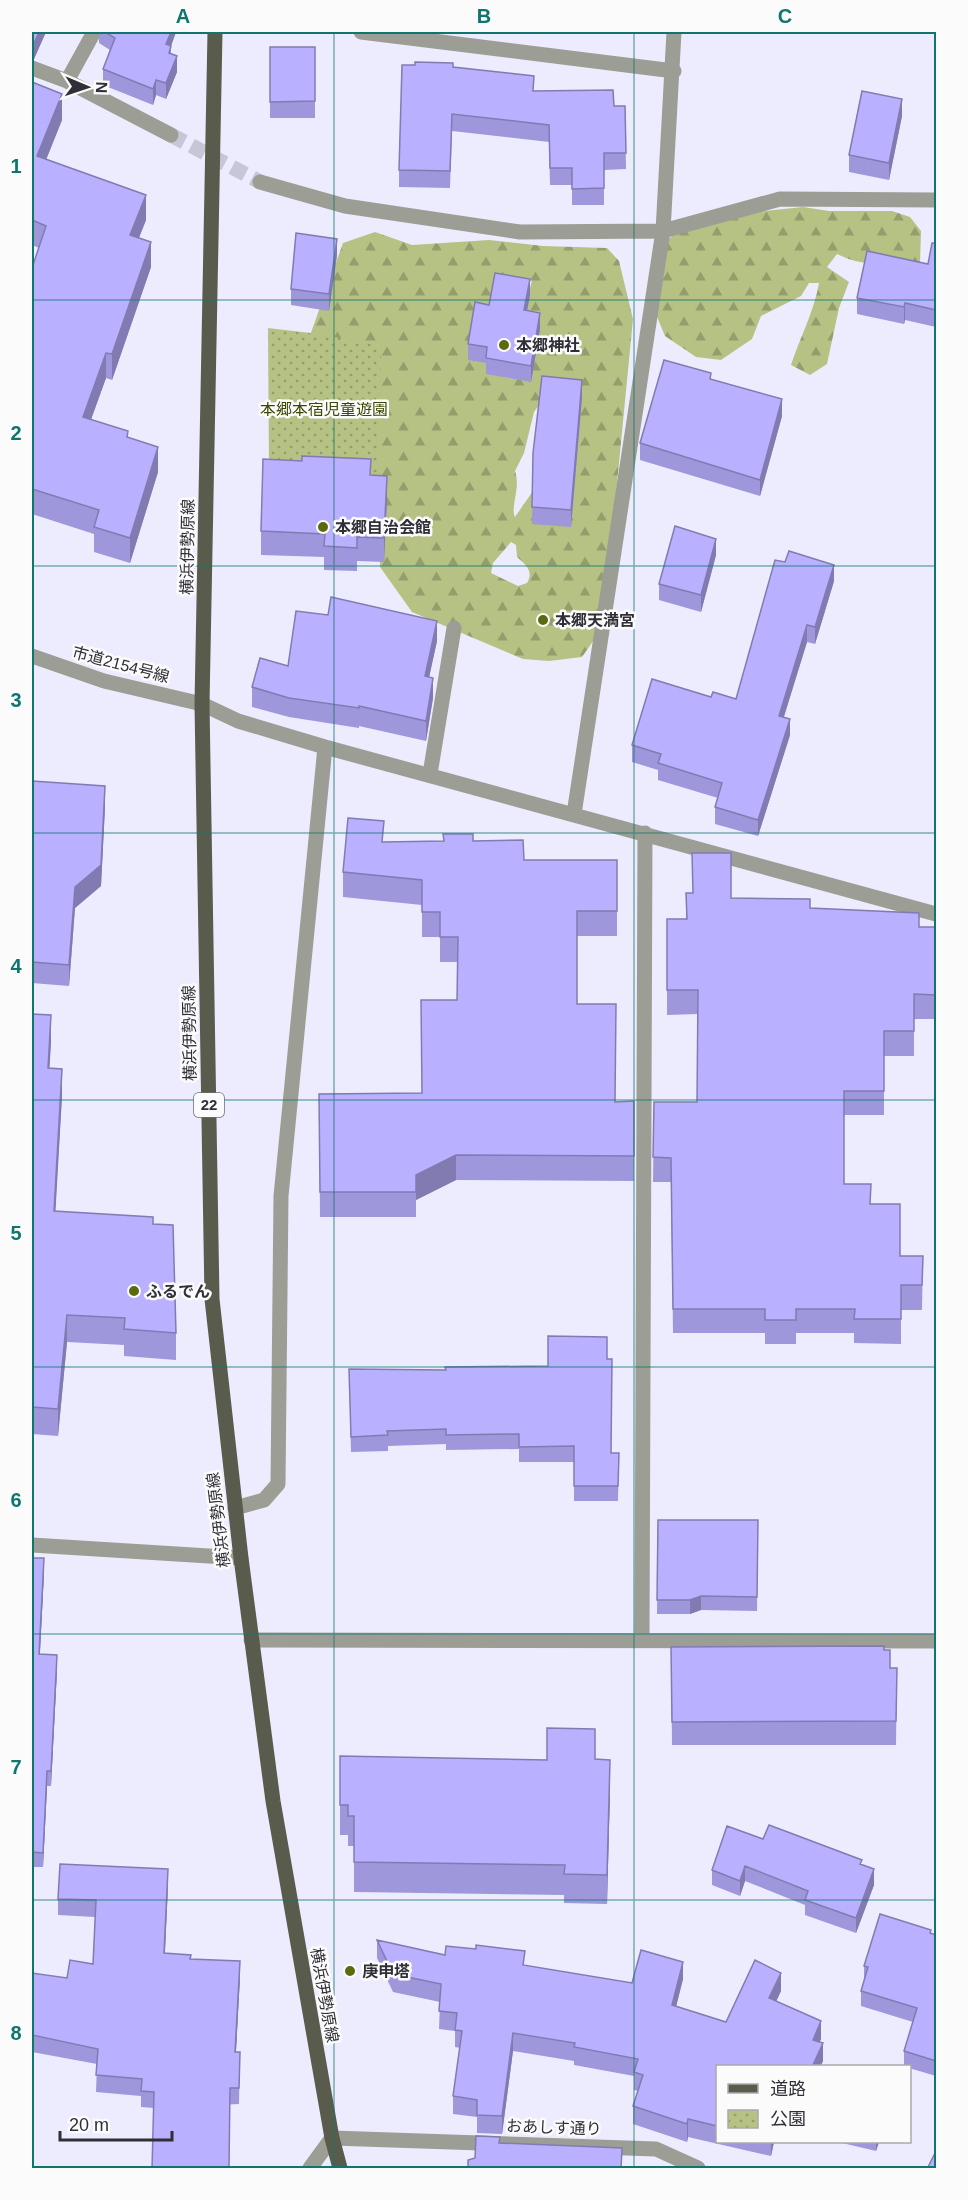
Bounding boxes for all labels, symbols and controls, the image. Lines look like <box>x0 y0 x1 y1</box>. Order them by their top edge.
text: A <box>176 5 190 27</box>
text: B <box>477 5 491 27</box>
text: C <box>778 5 792 27</box>
north arrow <box>57 57 117 117</box>
text: N <box>93 81 110 94</box>
text: 1 <box>10 155 22 177</box>
place label: 本郷神社 <box>516 336 580 354</box>
marker: 本郷神社 <box>497 338 511 352</box>
park label: 本郷本宿児童遊園 <box>260 401 388 418</box>
text: 2 <box>10 422 22 444</box>
street label: 横浜伊勢原線 <box>178 499 197 595</box>
place label: 本郷自治会館 <box>335 519 431 536</box>
marker: 本郷自治会館 <box>316 520 330 534</box>
place label: 本郷天満宮 <box>555 612 635 629</box>
marker: 本郷天満宮 <box>536 613 550 627</box>
street label: 市道2154号線 <box>71 643 171 686</box>
text: 3 <box>10 689 22 711</box>
text: 4 <box>10 955 22 977</box>
street label: 横浜伊勢原線 <box>180 985 199 1081</box>
road number: 22 <box>194 1093 224 1117</box>
text: 5 <box>10 1222 22 1244</box>
place label: ふるでん <box>146 1283 210 1300</box>
marker: ふるでん <box>127 1284 141 1298</box>
street label: 横浜伊勢原線 <box>204 1471 233 1569</box>
text: 6 <box>10 1489 22 1511</box>
text: 7 <box>10 1756 22 1778</box>
street label: 横浜伊勢原線 <box>308 1946 341 2044</box>
place label: 庚申塔 <box>362 1963 410 1980</box>
marker: 庚申塔 <box>343 1964 357 1978</box>
text: 8 <box>10 2022 22 2044</box>
legend <box>716 2065 911 2143</box>
text: 道路 <box>770 2079 806 2099</box>
scale bar <box>60 2104 172 2142</box>
text: 公園 <box>770 2109 806 2129</box>
text: 20 m <box>69 2115 109 2135</box>
street label: おあしす通り <box>506 2117 602 2138</box>

